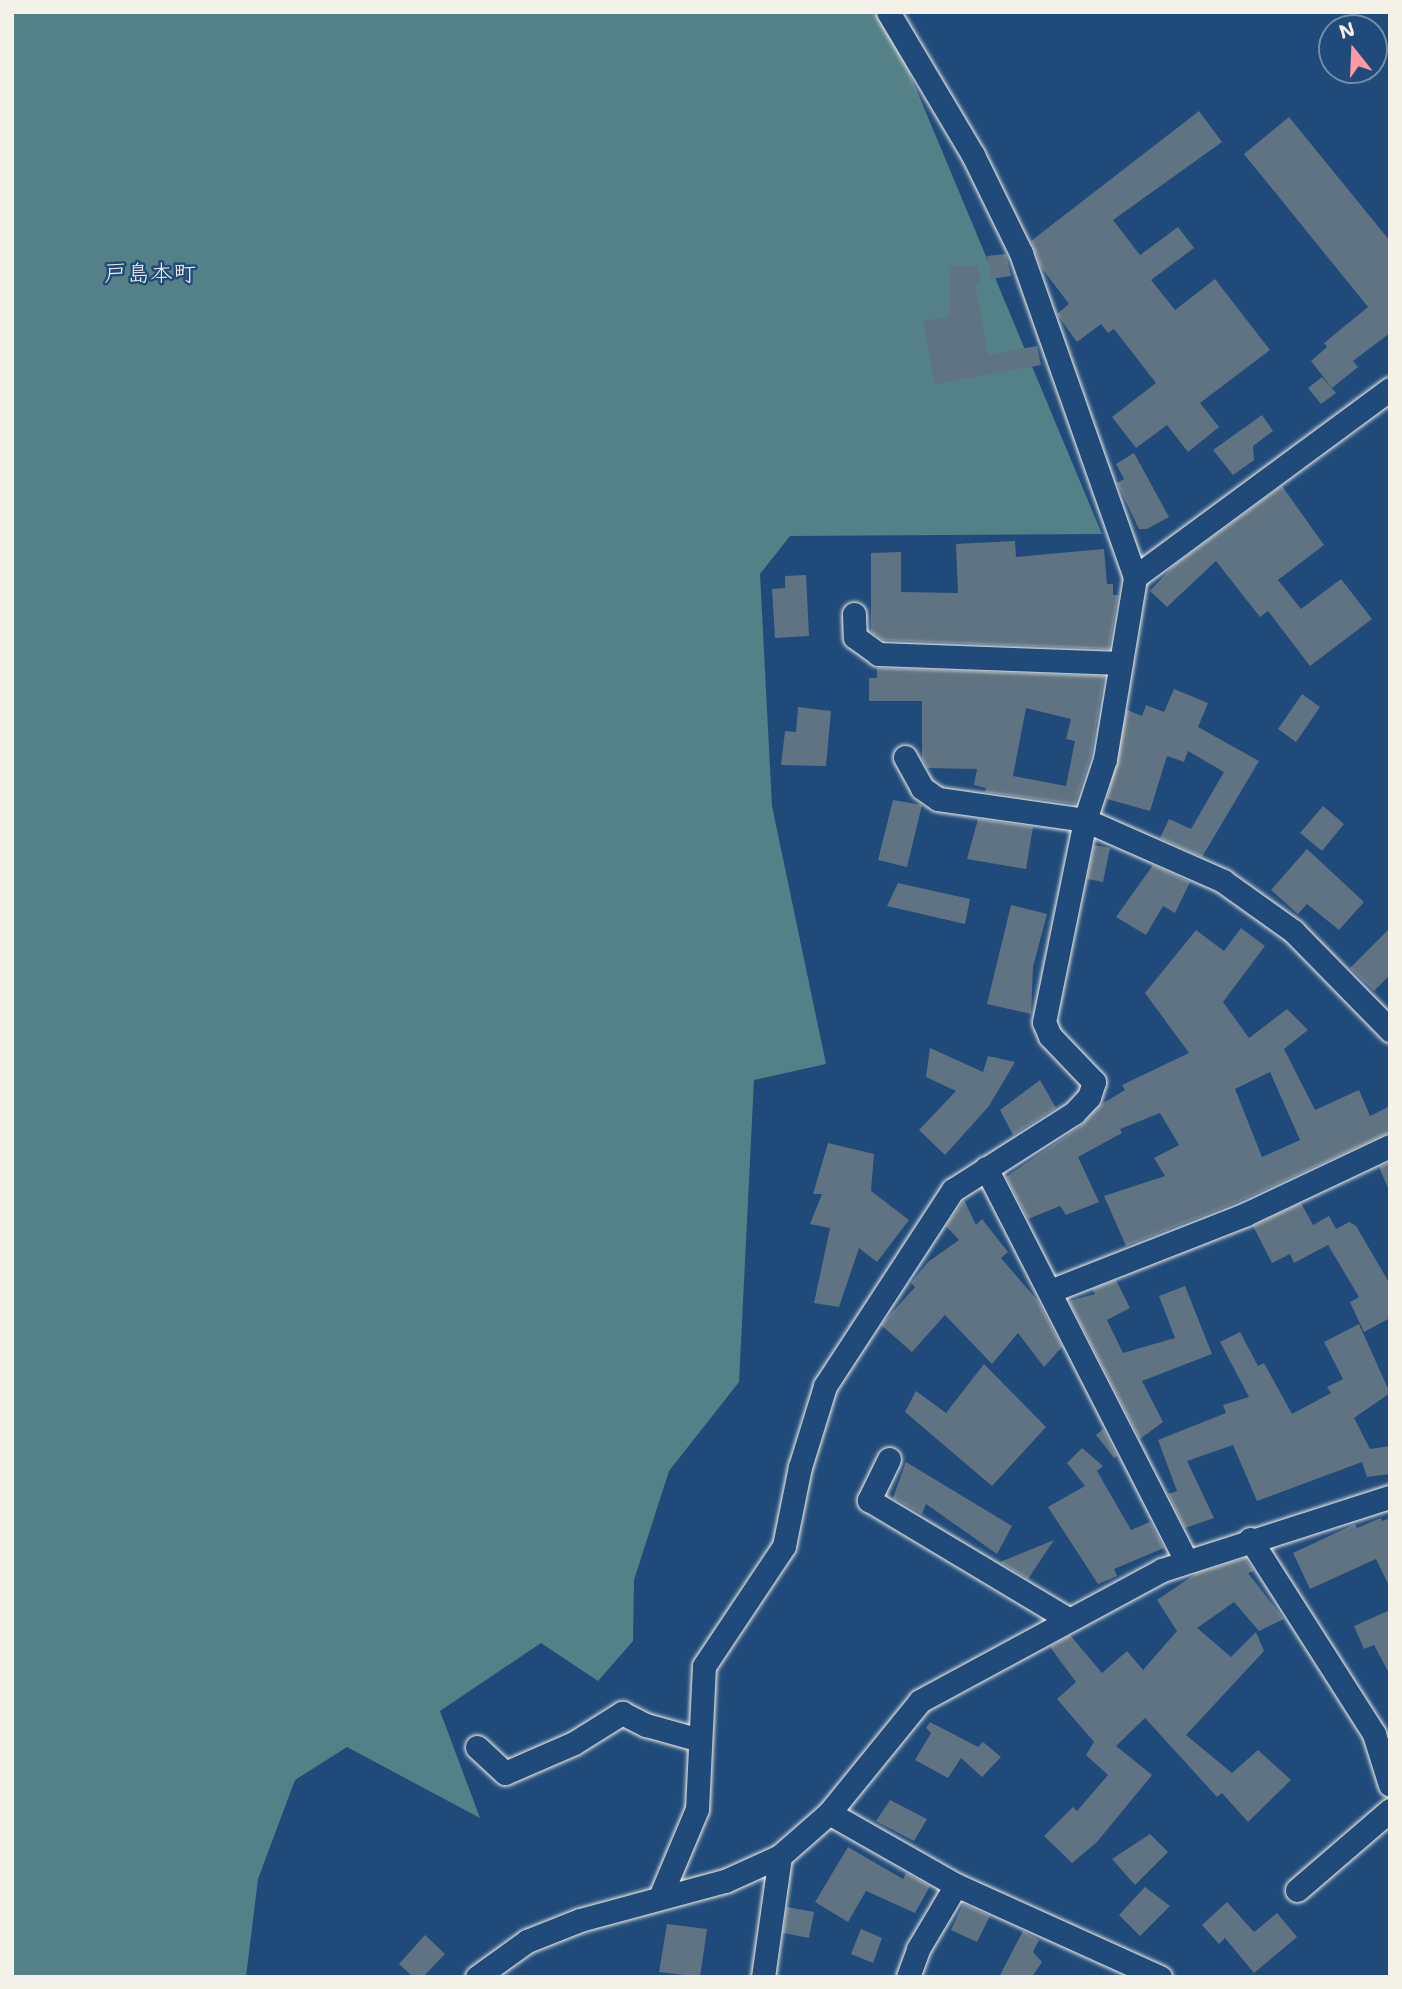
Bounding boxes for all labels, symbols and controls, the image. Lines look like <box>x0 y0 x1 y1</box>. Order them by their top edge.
north arrow <box>1318 14 1388 84</box>
text: N <box>1336 16 1358 45</box>
district label: 戸島本町 <box>104 259 196 287</box>

